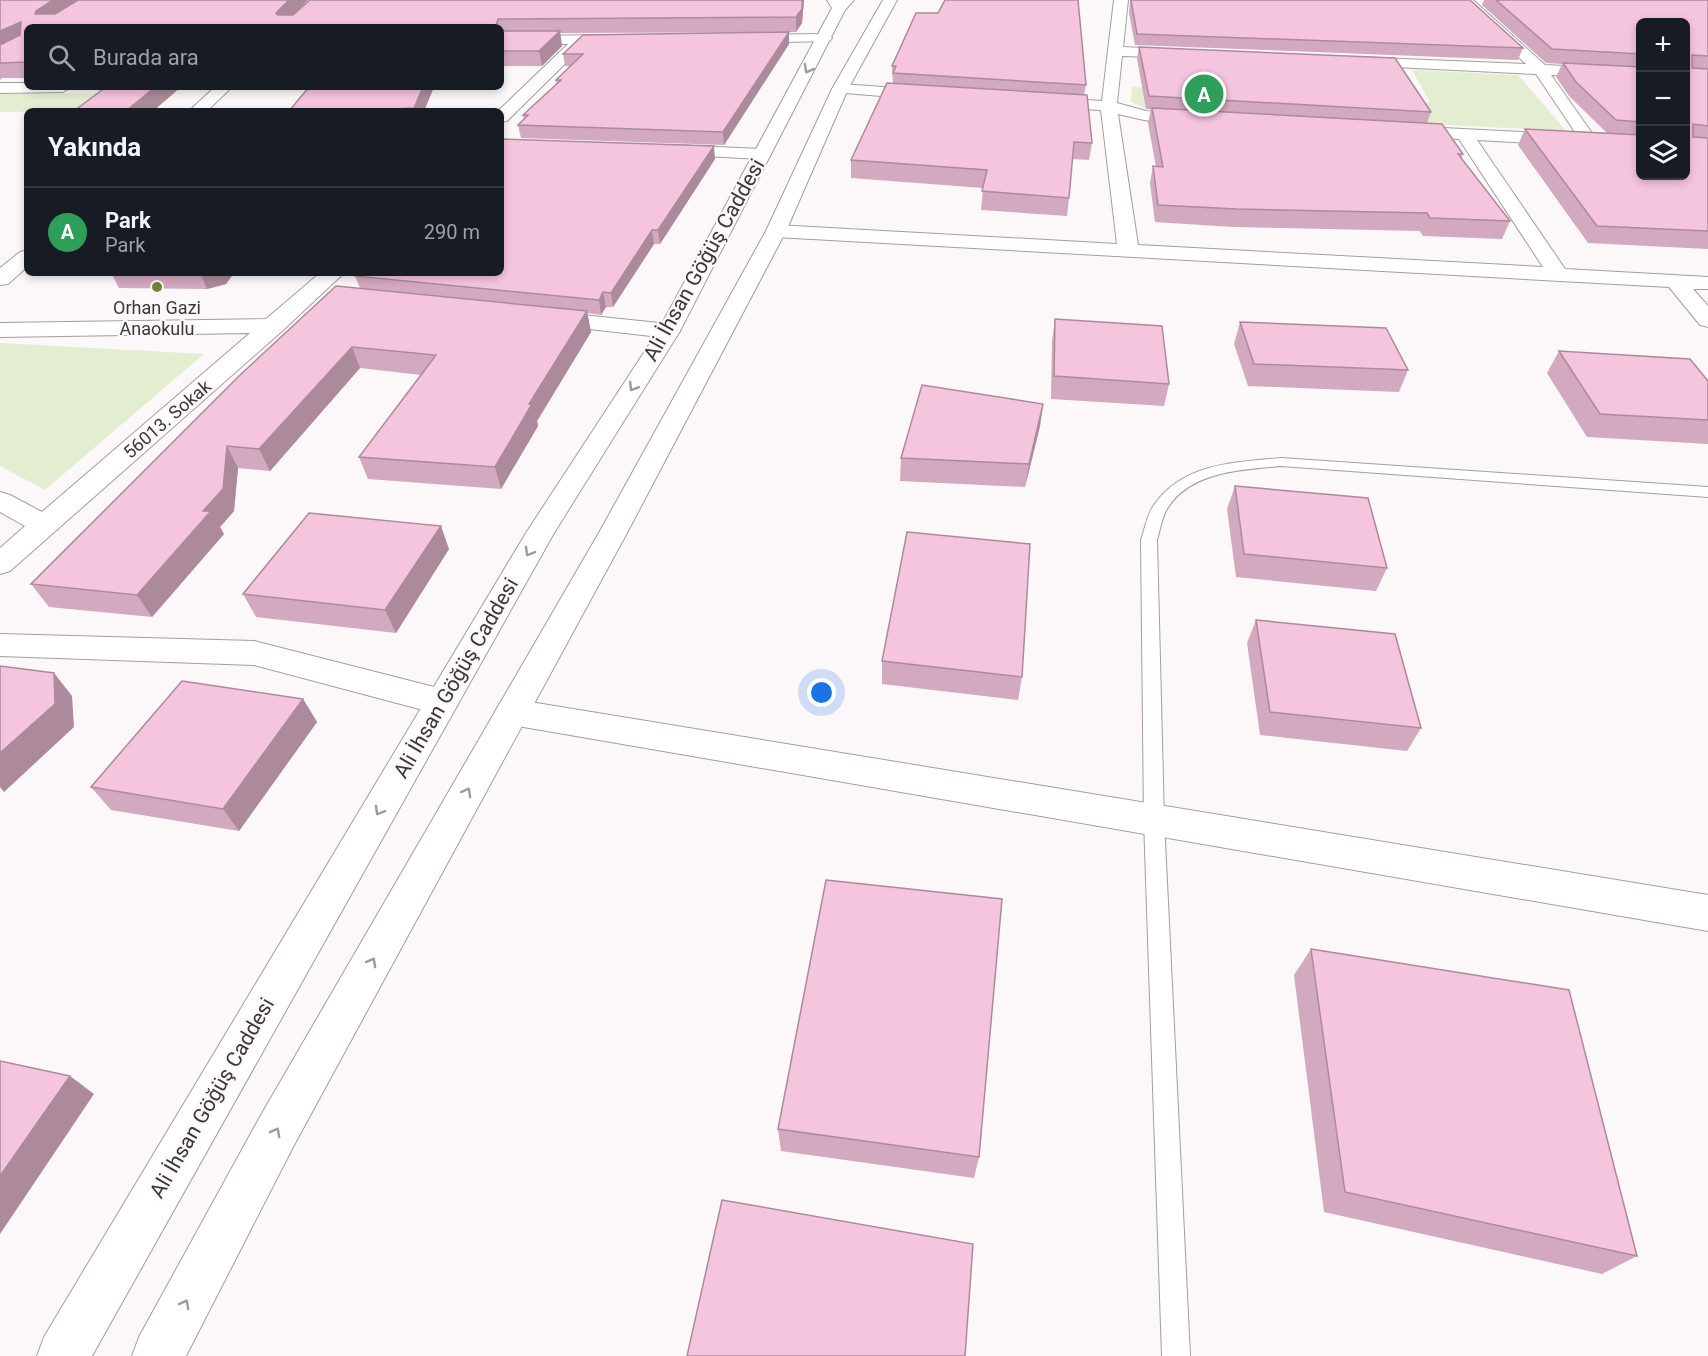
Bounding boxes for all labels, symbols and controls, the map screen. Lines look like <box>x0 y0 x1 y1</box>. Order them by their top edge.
map controls <box>1636 18 1690 180</box>
button: + <box>1636 18 1690 72</box>
search box <box>24 24 504 90</box>
icon: search <box>45 41 78 74</box>
text: Burada ara <box>93 45 199 70</box>
one-way arrow <box>804 62 815 73</box>
pin: A <box>1184 72 1224 116</box>
button: − <box>1636 72 1690 126</box>
button: layers <box>1636 126 1690 180</box>
text: Yakında <box>48 132 141 162</box>
street label: Ali İhsan Göğüş Caddesi <box>638 155 770 365</box>
text: Park <box>105 208 151 233</box>
text: A <box>61 220 74 244</box>
text: 290 m <box>424 220 480 244</box>
text: Park <box>105 233 145 257</box>
marker: Orhan Gazi Anaokulu <box>150 280 164 294</box>
place label: Orhan Gazi Anaokulu <box>113 297 201 339</box>
street label: 56013. Sokak <box>119 375 216 463</box>
one-way arrow <box>630 380 641 391</box>
one-way arrow <box>525 545 537 556</box>
street label: Ali İhsan Göğüş Caddesi <box>389 574 523 782</box>
your location <box>807 678 836 707</box>
one-way arrow <box>460 788 471 798</box>
one-way arrow <box>375 805 386 815</box>
one-way arrow <box>364 958 376 968</box>
street label: Ali İhsan Göğüş Caddesi <box>145 994 279 1202</box>
one-way arrow <box>269 1128 280 1138</box>
one-way arrow <box>178 1300 189 1311</box>

